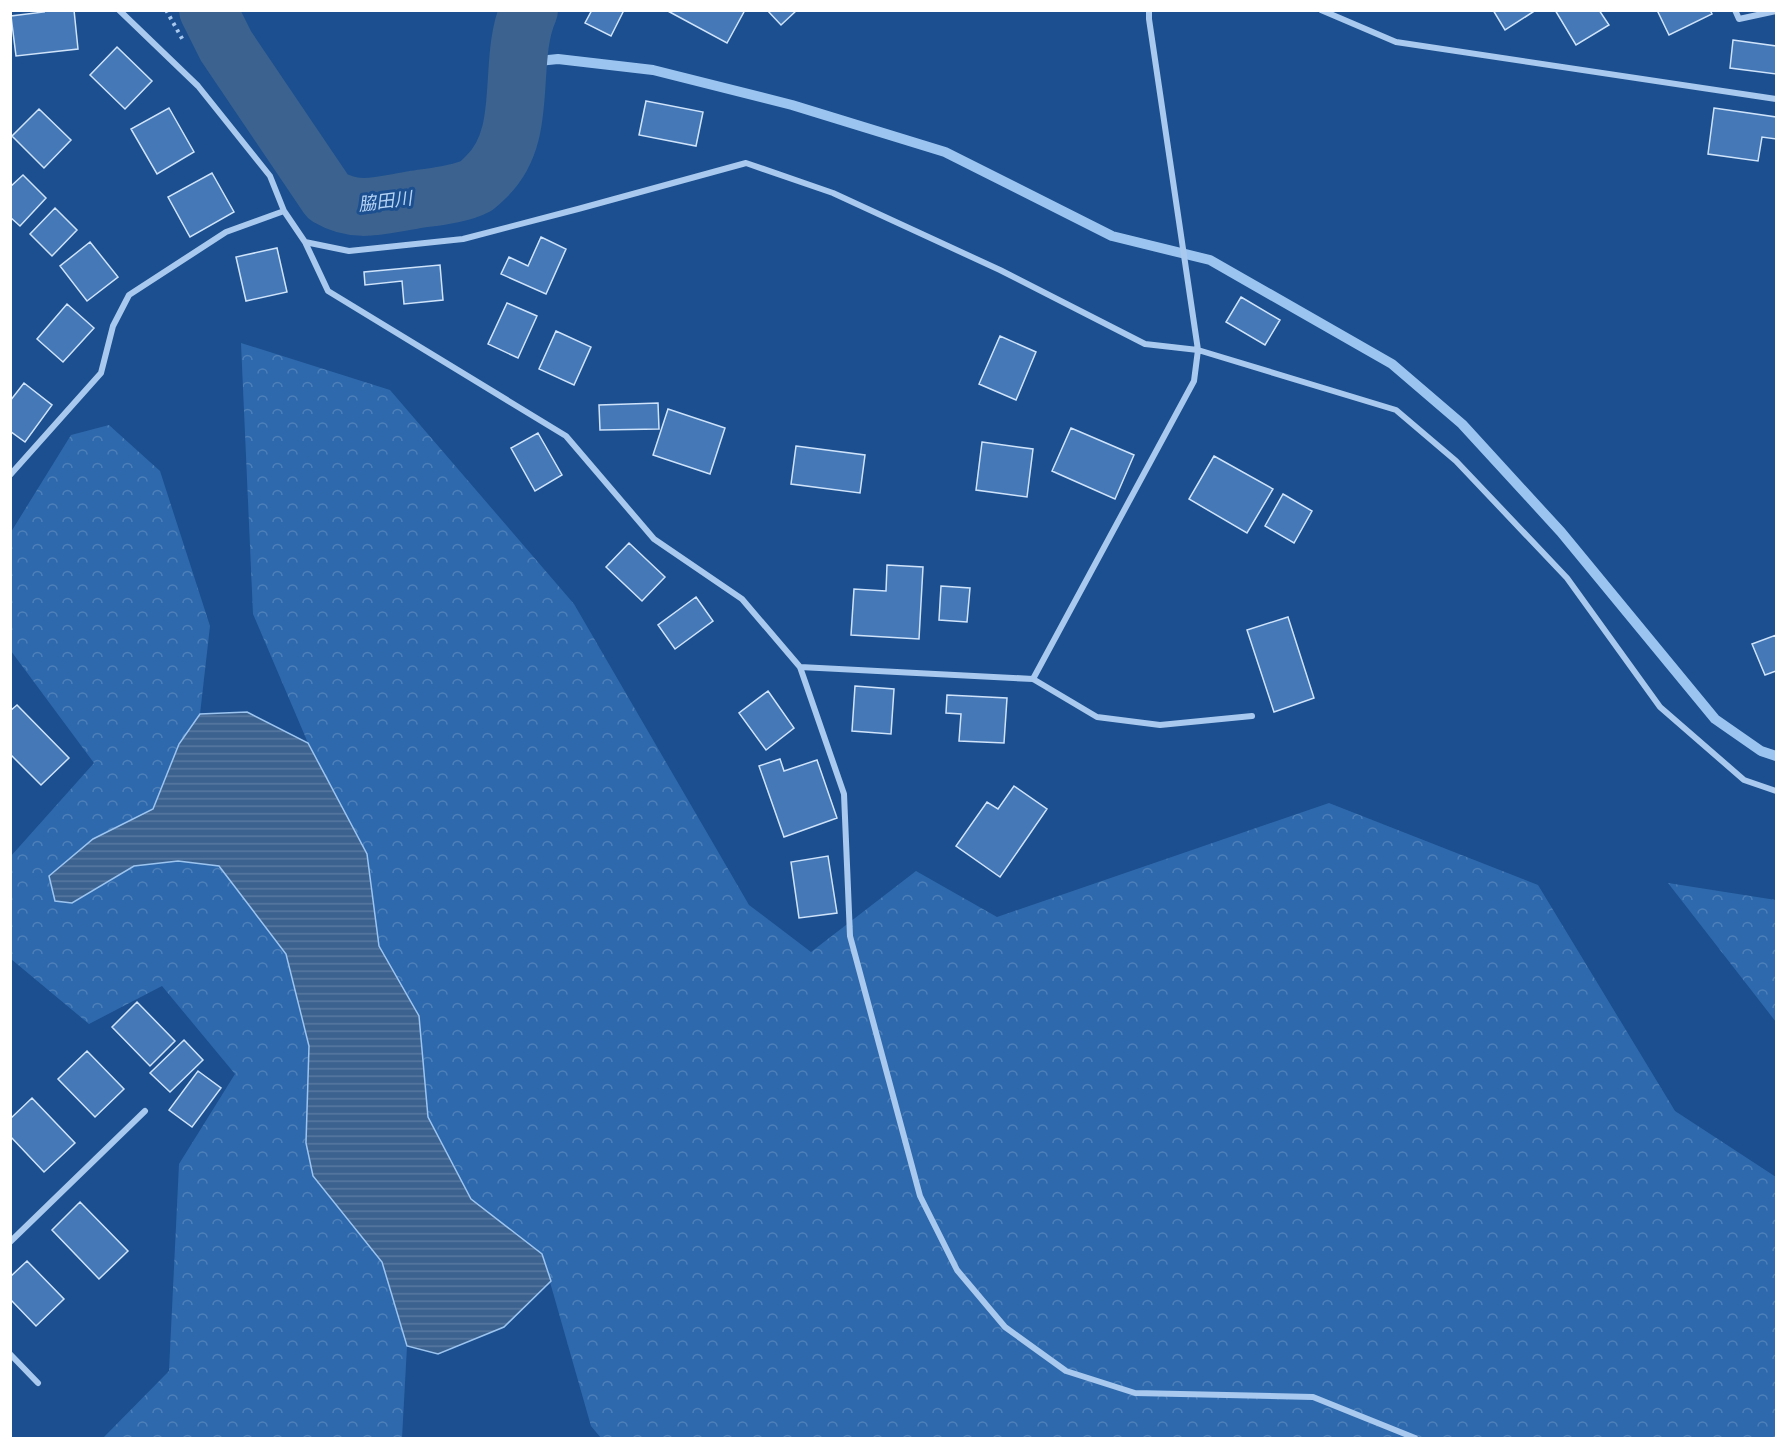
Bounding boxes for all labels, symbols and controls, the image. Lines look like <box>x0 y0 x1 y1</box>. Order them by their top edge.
water label: 脇田川 <box>357 187 415 215</box>

